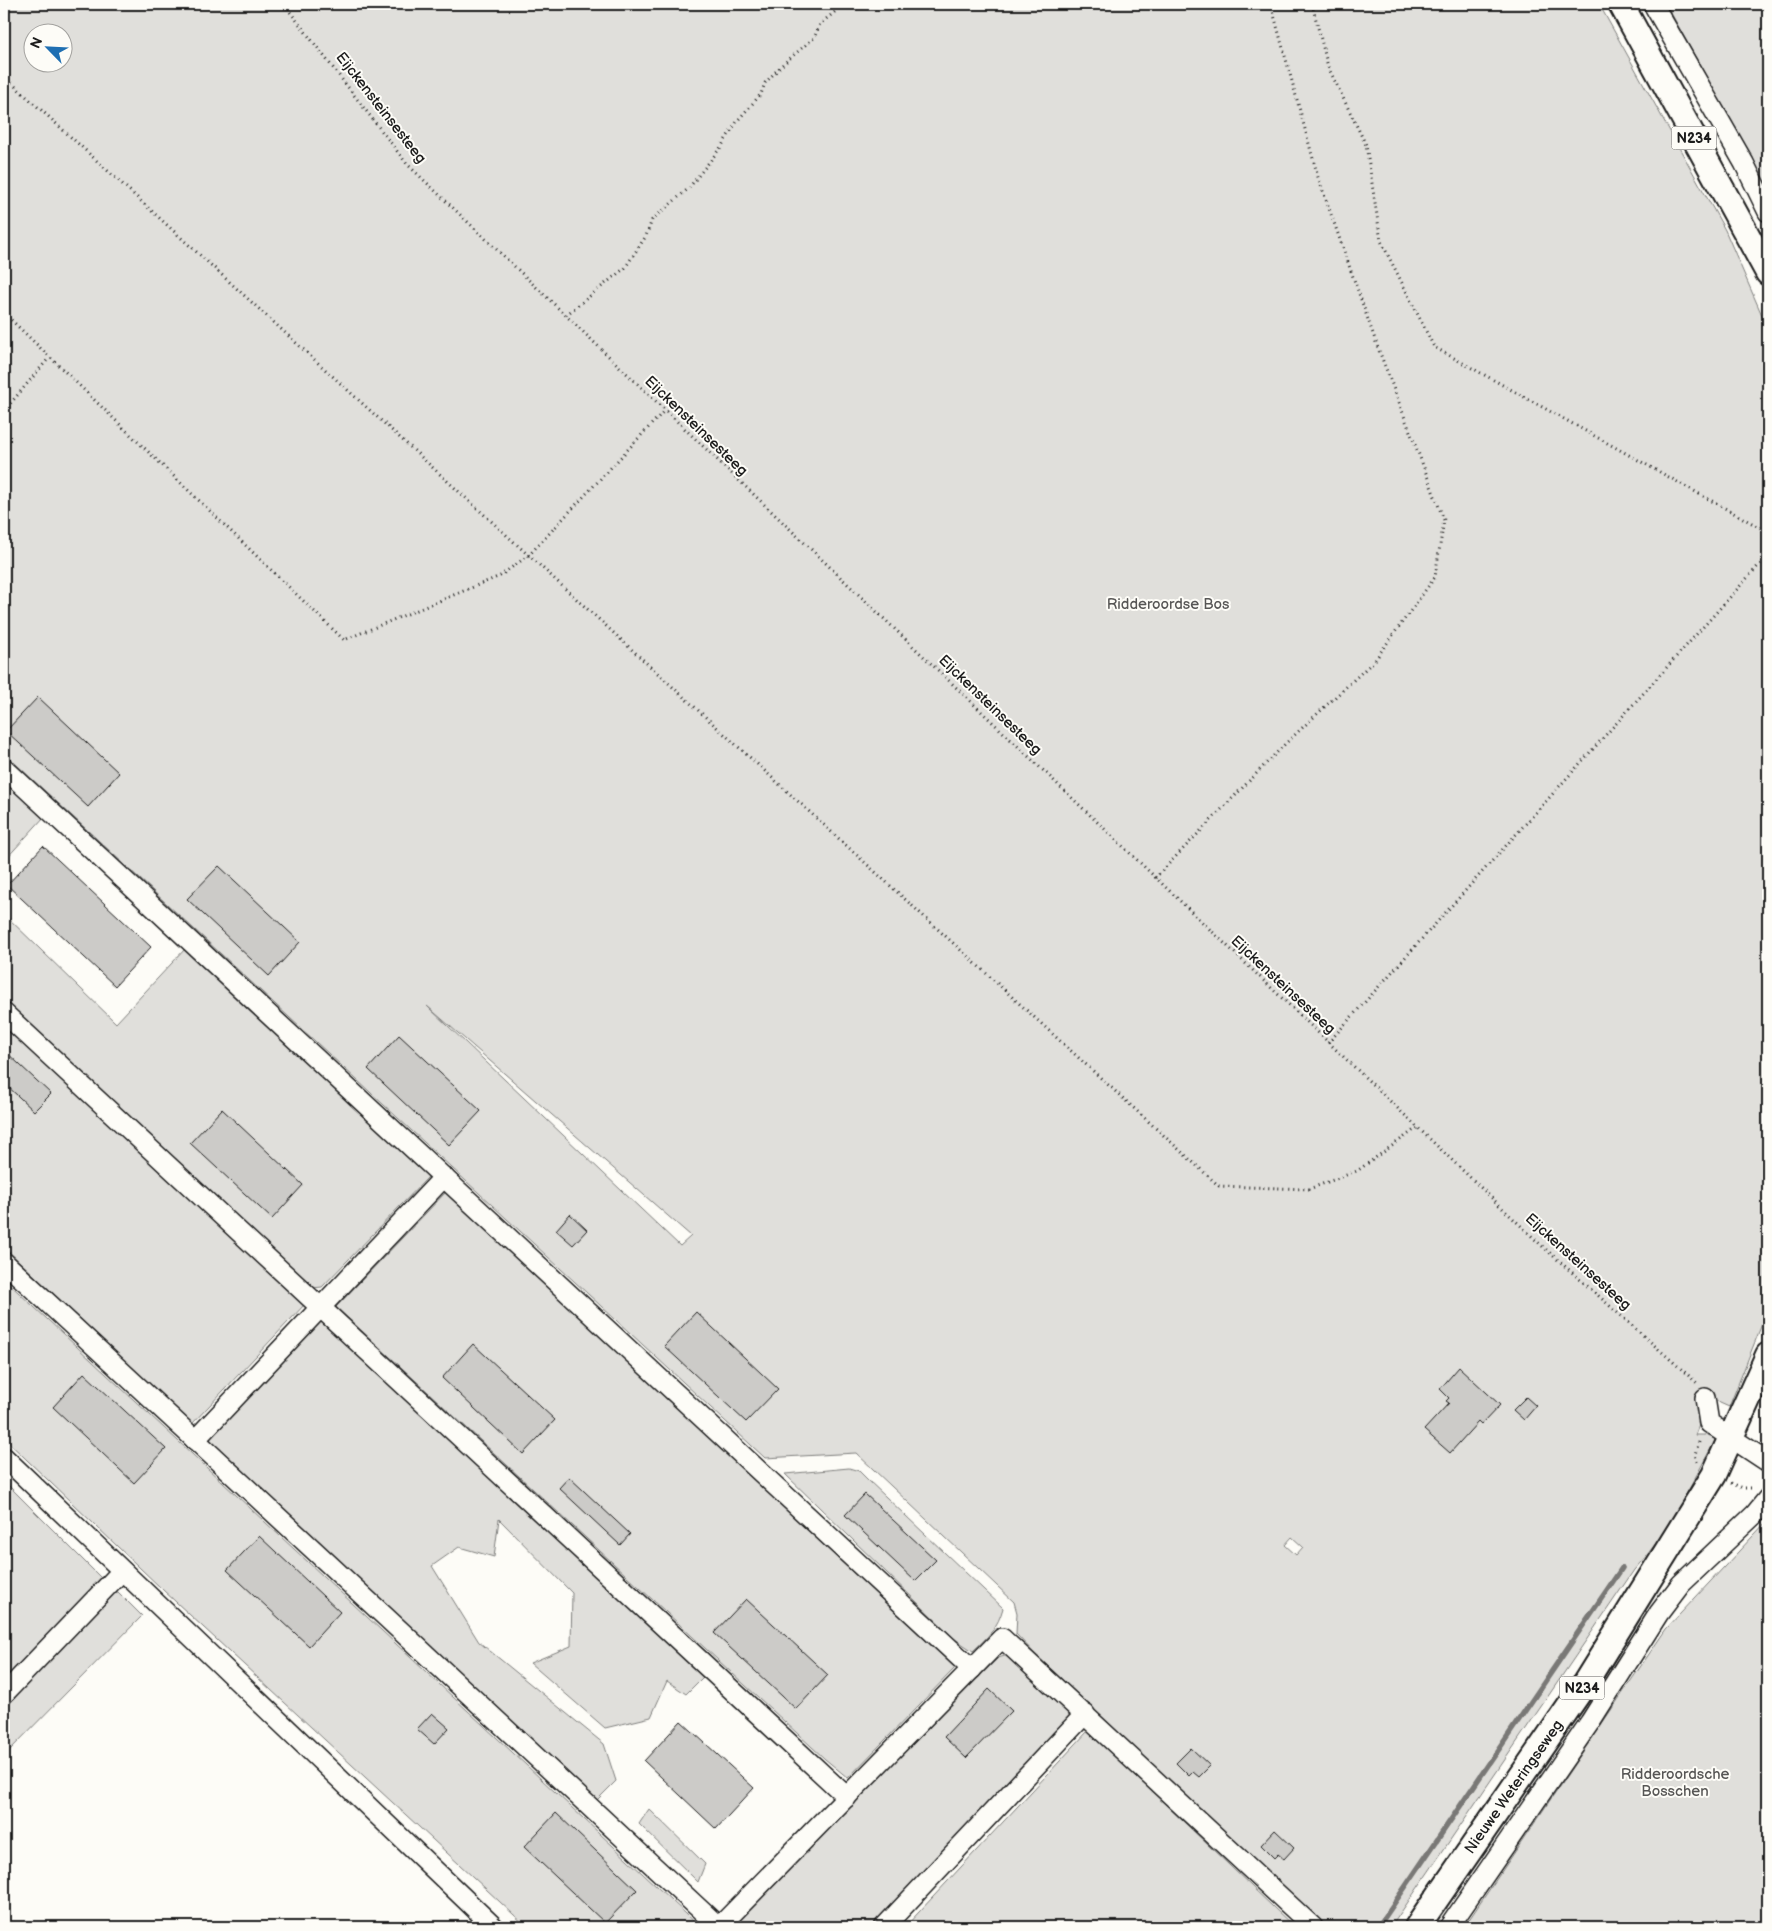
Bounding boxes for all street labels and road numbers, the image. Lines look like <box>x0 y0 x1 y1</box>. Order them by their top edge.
street label: Eijckensteinsesteeg <box>332 48 430 168</box>
road number: N234 <box>1672 126 1716 150</box>
street label: Eijckensteinsesteeg <box>640 372 752 480</box>
street label: Eijckensteinsesteeg <box>934 651 1046 759</box>
street label: Eijckensteinsesteeg <box>1227 932 1339 1038</box>
street label: Eijckensteinsesteeg <box>1521 1209 1635 1315</box>
road number: N234 <box>1560 1676 1604 1700</box>
street label: Nieuwe Weteringseweg <box>1461 1716 1567 1858</box>

